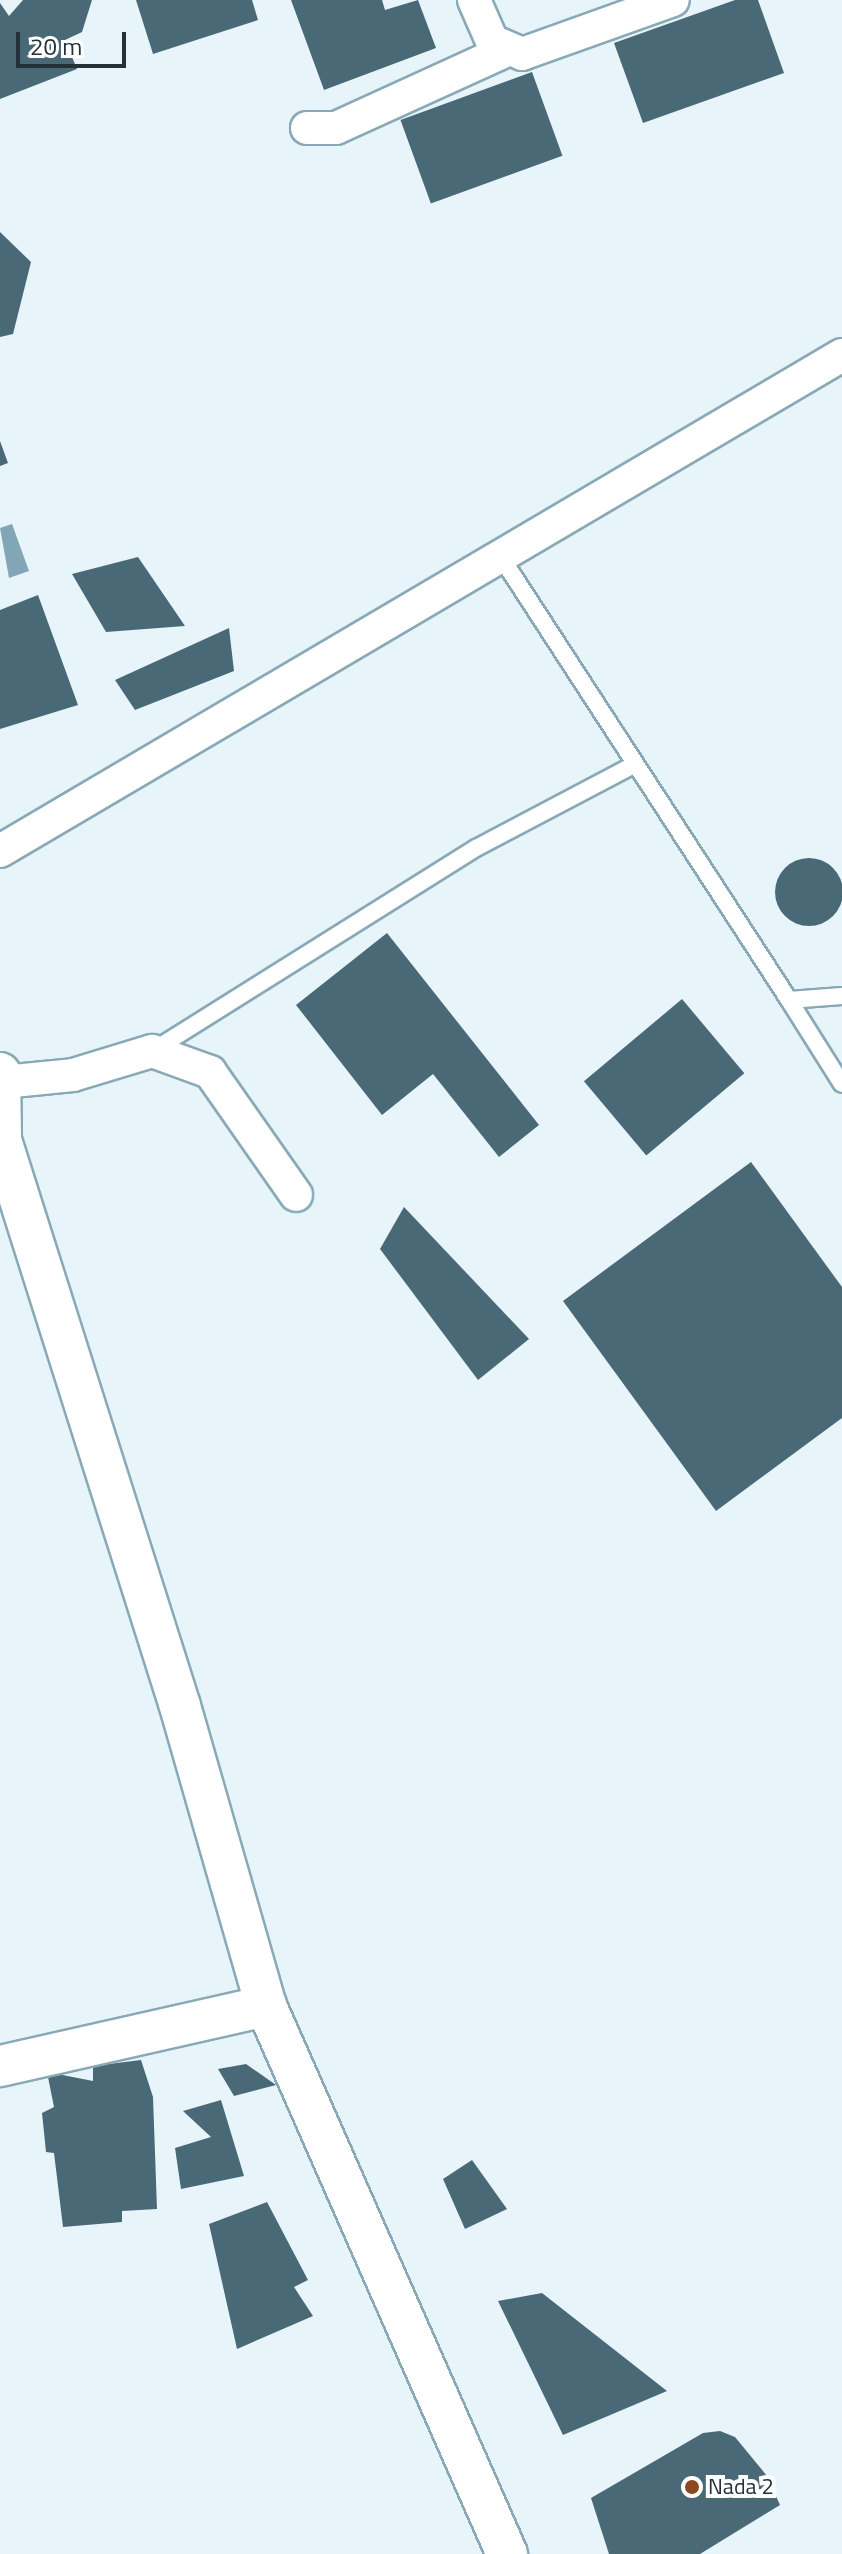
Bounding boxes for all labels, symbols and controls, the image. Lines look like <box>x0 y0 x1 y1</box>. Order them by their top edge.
scale bar <box>20 16 130 66</box>
text: 20 m <box>30 28 82 64</box>
place label: Nada 2 <box>708 2474 774 2500</box>
marker: Nada 2 <box>683 2478 701 2496</box>

